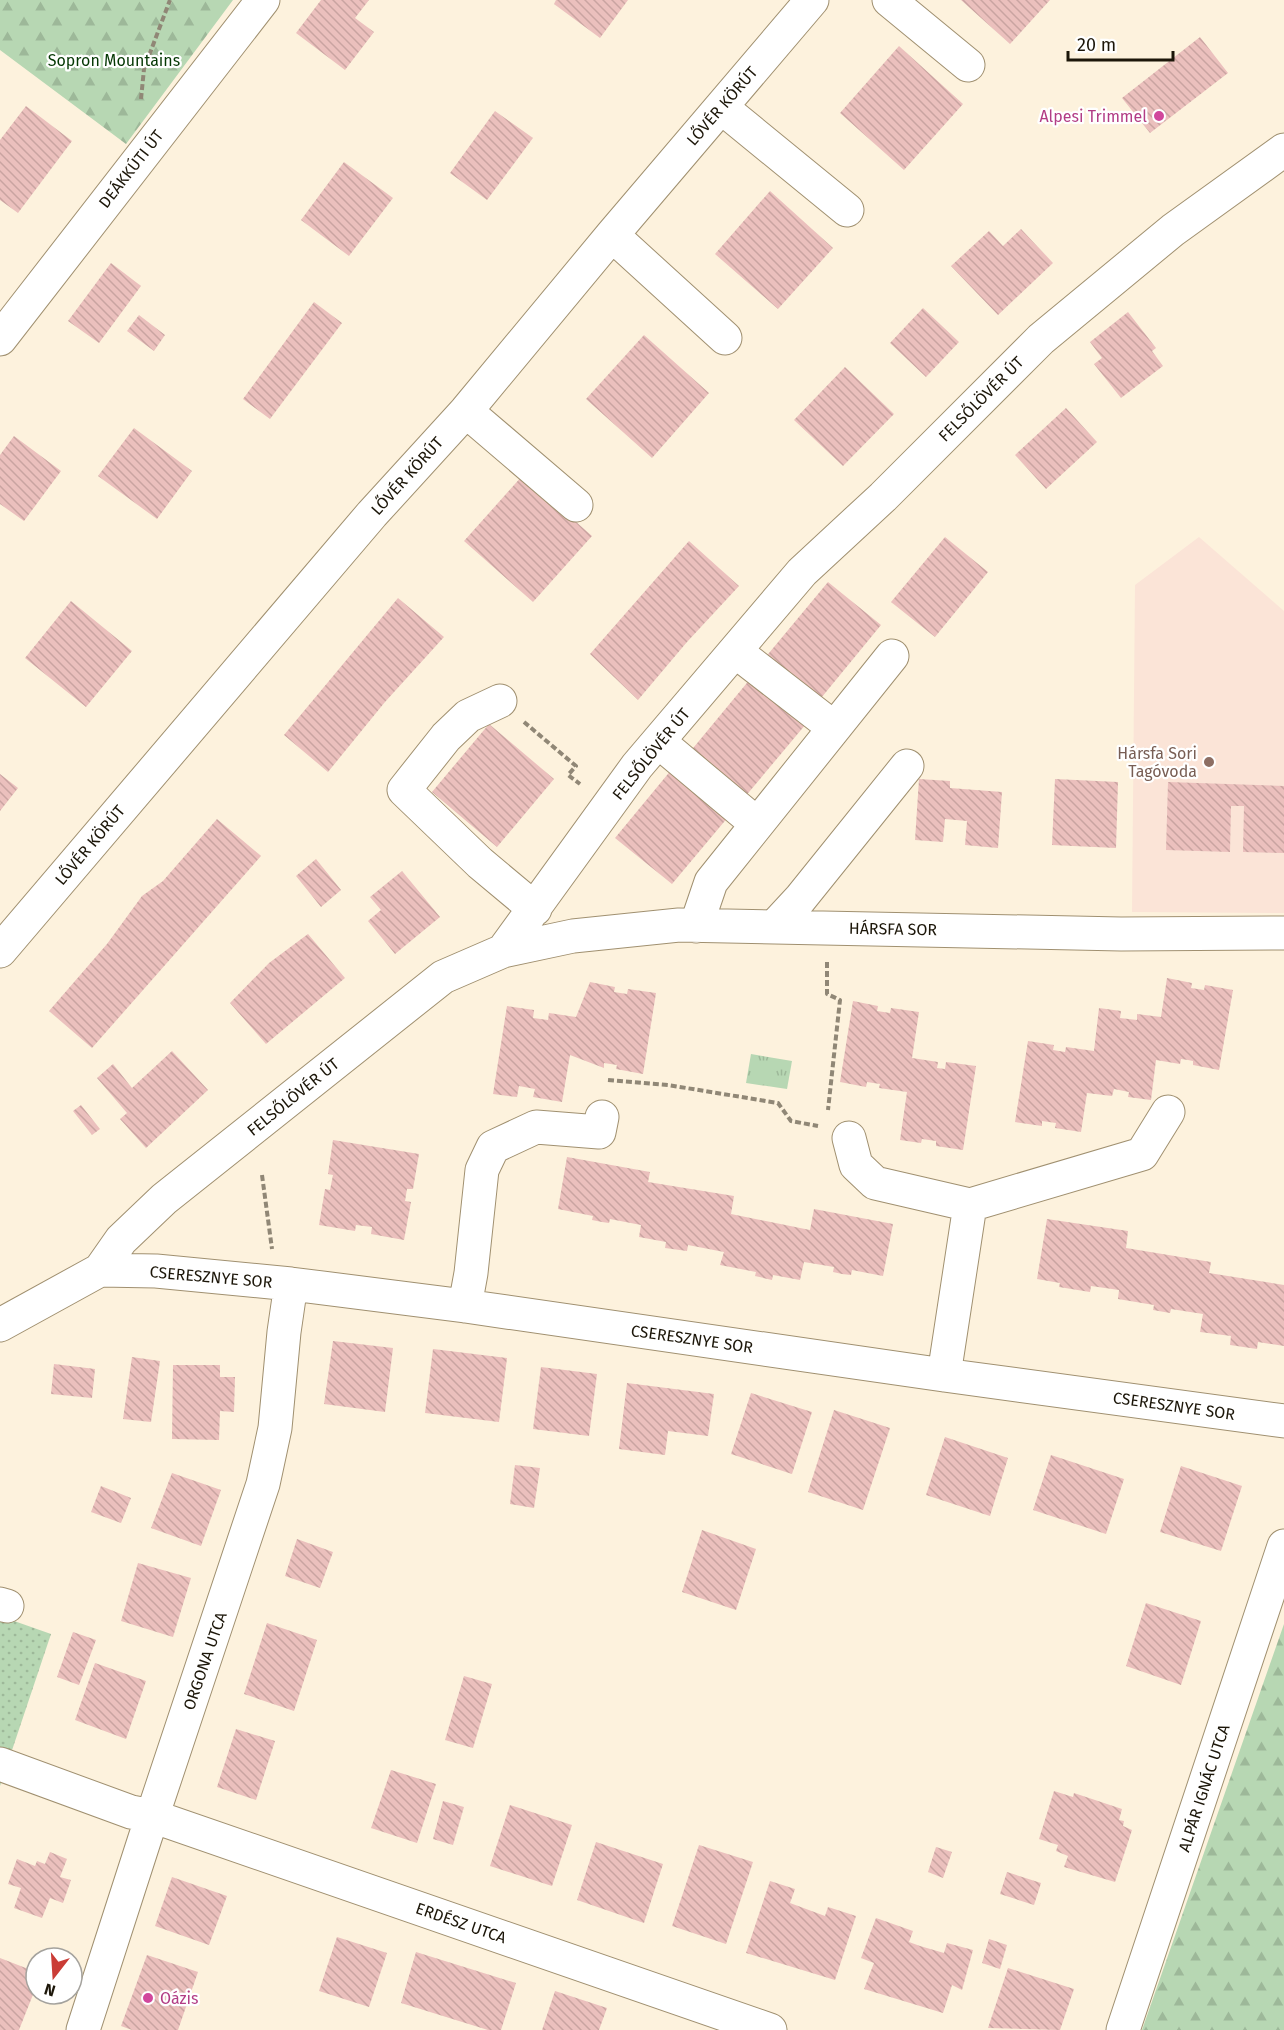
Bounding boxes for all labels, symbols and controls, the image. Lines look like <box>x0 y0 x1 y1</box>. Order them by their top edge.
scale bar <box>1068 24 1173 62</box>
text: 20 m <box>1077 34 1116 56</box>
park label: Sopron Mountains <box>48 51 180 70</box>
street label: LŐVÉR KÖRÚT <box>681 61 762 149</box>
place label: Alpesi Trimmel <box>1039 107 1147 126</box>
marker: Alpesi Trimmel <box>1152 109 1166 123</box>
street label: DEÁKKÚTI ÚT <box>94 125 168 212</box>
street label: FELSŐLÖVÉR ÚT <box>933 351 1028 445</box>
street label: LŐVÉR KÖRÚT <box>366 431 447 519</box>
street label: FELSŐLÖVÉR ÚT <box>607 703 694 804</box>
place label: Hársfa Sori Tagóvoda <box>1117 744 1197 781</box>
marker: Hársfa Sori Tagóvoda <box>1202 755 1216 769</box>
street label: LŐVÉR KÖRÚT <box>50 799 129 889</box>
street label: HÁRSFA SOR <box>849 918 938 939</box>
street label: FELSŐLÖVÉR ÚT <box>242 1052 343 1140</box>
street label: CSERESZNYE SOR <box>149 1262 273 1292</box>
street label: CSERESZNYE SOR <box>630 1321 755 1357</box>
street label: CSERESZNYE SOR <box>1112 1388 1237 1424</box>
street label: ORGONA UTCA <box>179 1609 231 1713</box>
street label: ALPÁR IGNÁC UTCA <box>1173 1721 1234 1854</box>
street label: ERDÉSZ UTCA <box>413 1898 510 1948</box>
north arrow <box>24 1946 84 2006</box>
text: N <box>42 1979 58 2001</box>
place label: Oázis <box>160 1989 199 2008</box>
marker: Oázis <box>141 1991 155 2005</box>

